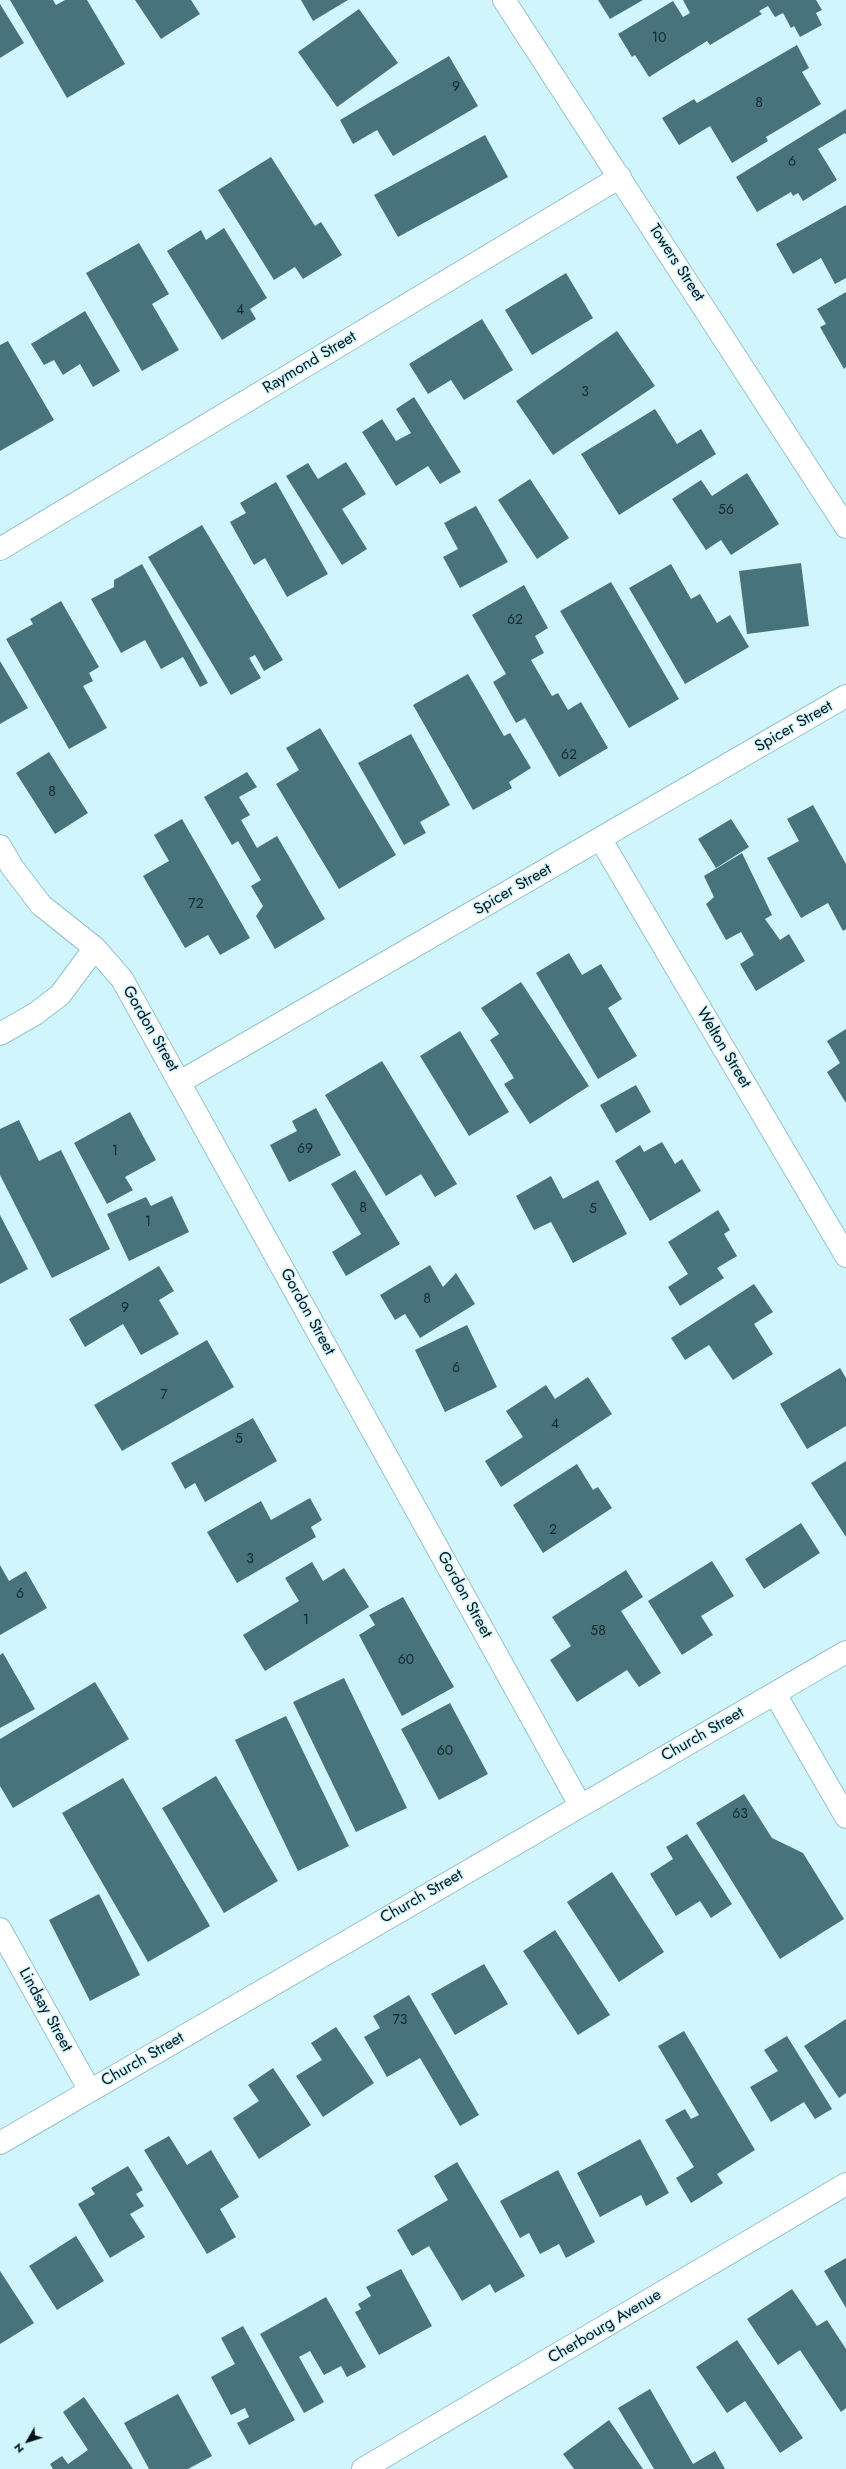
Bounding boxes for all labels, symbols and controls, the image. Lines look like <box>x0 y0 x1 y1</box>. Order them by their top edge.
house number: 10 <box>652 31 666 47</box>
house number: 9 <box>452 80 460 96</box>
house number: 8 <box>755 96 763 112</box>
house number: 6 <box>788 155 796 171</box>
street label: Towers Street <box>644 221 708 305</box>
house number: 4 <box>236 303 244 319</box>
street label: Raymond Street <box>260 328 360 398</box>
house number: 3 <box>581 385 589 401</box>
house number: 56 <box>718 503 734 519</box>
house number: 62 <box>507 613 523 629</box>
street label: Spicer Street <box>752 697 836 757</box>
house number: 62 <box>561 748 577 764</box>
house number: 8 <box>48 785 56 801</box>
street label: Spicer Street <box>471 860 555 920</box>
house number: 72 <box>188 897 204 913</box>
street label: Gordon Street <box>118 983 182 1075</box>
street label: Welton Street <box>691 1004 755 1092</box>
house number: 69 <box>297 1142 313 1158</box>
house number: 1 <box>112 1144 118 1160</box>
house number: 8 <box>359 1201 367 1217</box>
house number: 5 <box>589 1202 597 1218</box>
house number: 1 <box>145 1215 151 1231</box>
street label: Gordon Street <box>275 1265 339 1359</box>
house number: 8 <box>423 1292 431 1308</box>
house number: 9 <box>121 1301 129 1317</box>
house number: 6 <box>452 1361 460 1377</box>
house number: 7 <box>160 1388 168 1404</box>
house number: 4 <box>551 1417 559 1433</box>
house number: 5 <box>235 1432 243 1448</box>
house number: 2 <box>549 1523 557 1539</box>
street label: Gordon Street <box>432 1548 496 1642</box>
house number: 3 <box>246 1552 254 1568</box>
house number: 6 <box>16 1587 24 1603</box>
house number: 1 <box>303 1613 309 1629</box>
house number: 58 <box>590 1624 606 1640</box>
house number: 60 <box>398 1653 414 1669</box>
street label: Church Street <box>658 1704 748 1766</box>
house number: 60 <box>437 1744 453 1760</box>
house number: 63 <box>732 1807 748 1823</box>
street label: Church Street <box>377 1866 467 1928</box>
street label: Lindsay Street <box>14 1965 76 2055</box>
house number: 73 <box>393 2013 407 2029</box>
street label: Church Street <box>98 2029 188 2091</box>
street label: Cherbourg Avenue <box>545 2286 665 2368</box>
north arrow <box>8 2421 48 2461</box>
text: N <box>10 2440 28 2457</box>

